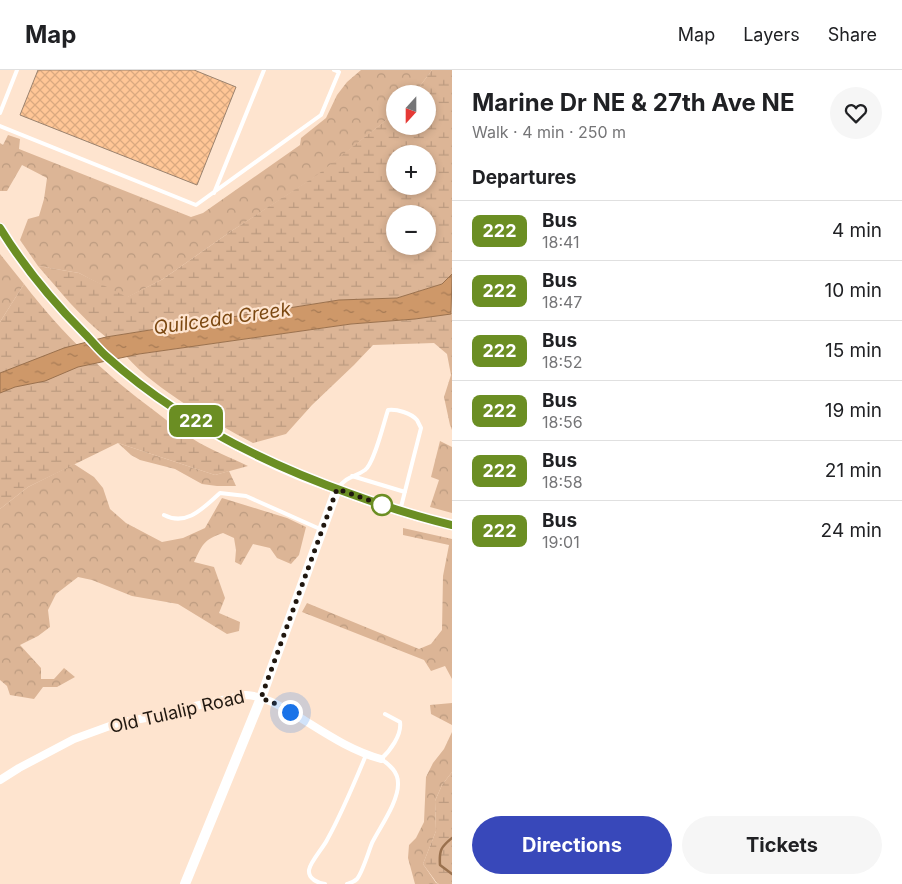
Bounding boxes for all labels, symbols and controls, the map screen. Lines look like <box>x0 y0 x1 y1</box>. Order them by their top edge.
text: Map <box>25 20 76 49</box>
text: Map <box>678 24 715 45</box>
text: Layers <box>743 24 800 45</box>
text: Share <box>828 24 877 45</box>
north arrow <box>386 85 436 135</box>
map controls <box>386 85 436 255</box>
button: heart <box>830 87 882 139</box>
text: Marine Dr NE & 27th Ave NE <box>472 88 794 117</box>
text: Walk · 4 min · 250 m <box>472 122 626 142</box>
button: + <box>386 145 436 195</box>
text: Departures <box>472 166 576 189</box>
button: − <box>386 205 436 255</box>
text: Bus <box>542 209 577 232</box>
text: 4 min <box>832 219 882 242</box>
text: 222 <box>482 220 517 241</box>
text: 18:41 <box>542 232 580 252</box>
text: Bus <box>542 269 577 292</box>
text: 10 min <box>824 279 882 302</box>
text: 222 <box>482 280 517 301</box>
text: 18:47 <box>542 292 582 312</box>
water label: Quilceda Creek <box>152 297 293 340</box>
text: Bus <box>542 329 577 352</box>
text: 15 min <box>825 339 882 362</box>
text: 222 <box>482 340 517 361</box>
text: 18:52 <box>542 352 583 372</box>
text: Bus <box>542 389 577 412</box>
text: 19 min <box>825 399 882 422</box>
text: 222 <box>482 400 517 421</box>
line badge: 222 <box>167 405 225 437</box>
text: 222 <box>179 410 213 431</box>
text: 18:56 <box>542 412 583 432</box>
text: Bus <box>542 449 577 472</box>
text: 21 min <box>825 459 882 482</box>
text: 222 <box>482 460 517 481</box>
text: 18:58 <box>542 472 583 492</box>
unlabelled marker <box>371 494 393 516</box>
text: Bus <box>542 509 577 532</box>
text: 24 min <box>821 519 882 542</box>
text: 222 <box>482 520 517 541</box>
text: 19:01 <box>542 532 580 552</box>
street label: Old Tulalip Road <box>107 686 246 737</box>
your location <box>278 700 303 725</box>
button: Directions <box>472 816 672 874</box>
button: Tickets <box>682 816 882 874</box>

